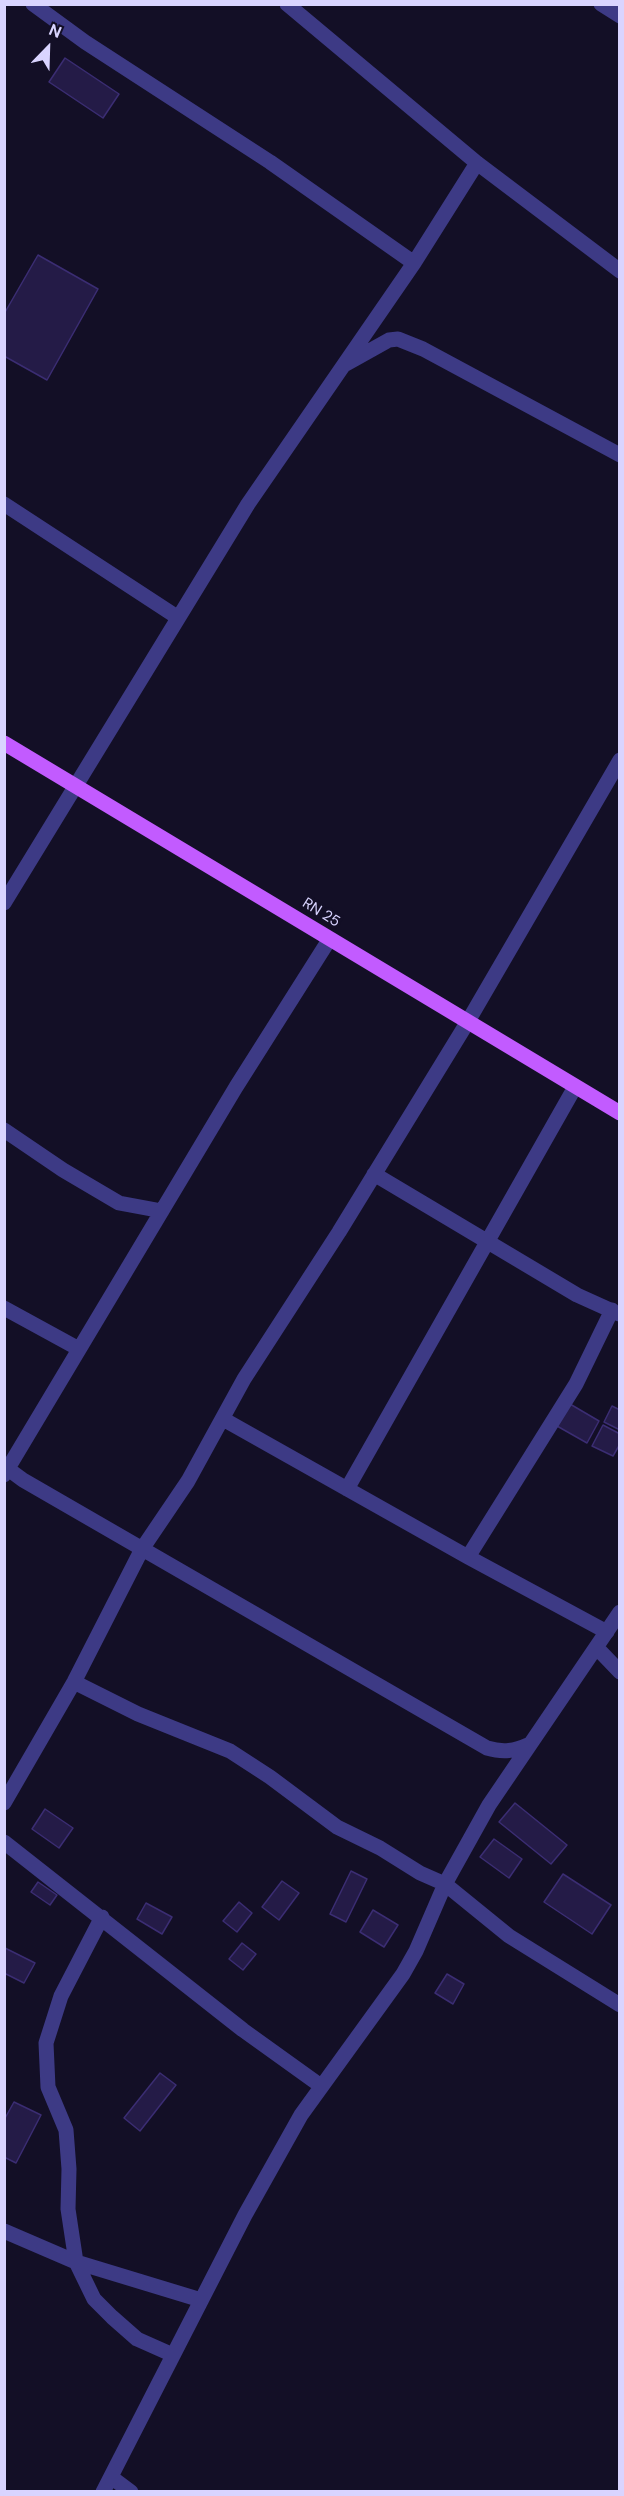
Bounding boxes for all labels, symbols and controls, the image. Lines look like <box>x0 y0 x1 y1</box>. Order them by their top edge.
north arrow <box>18 18 78 78</box>
text: N <box>46 19 65 43</box>
street label: RN 25 <box>299 894 343 932</box>

